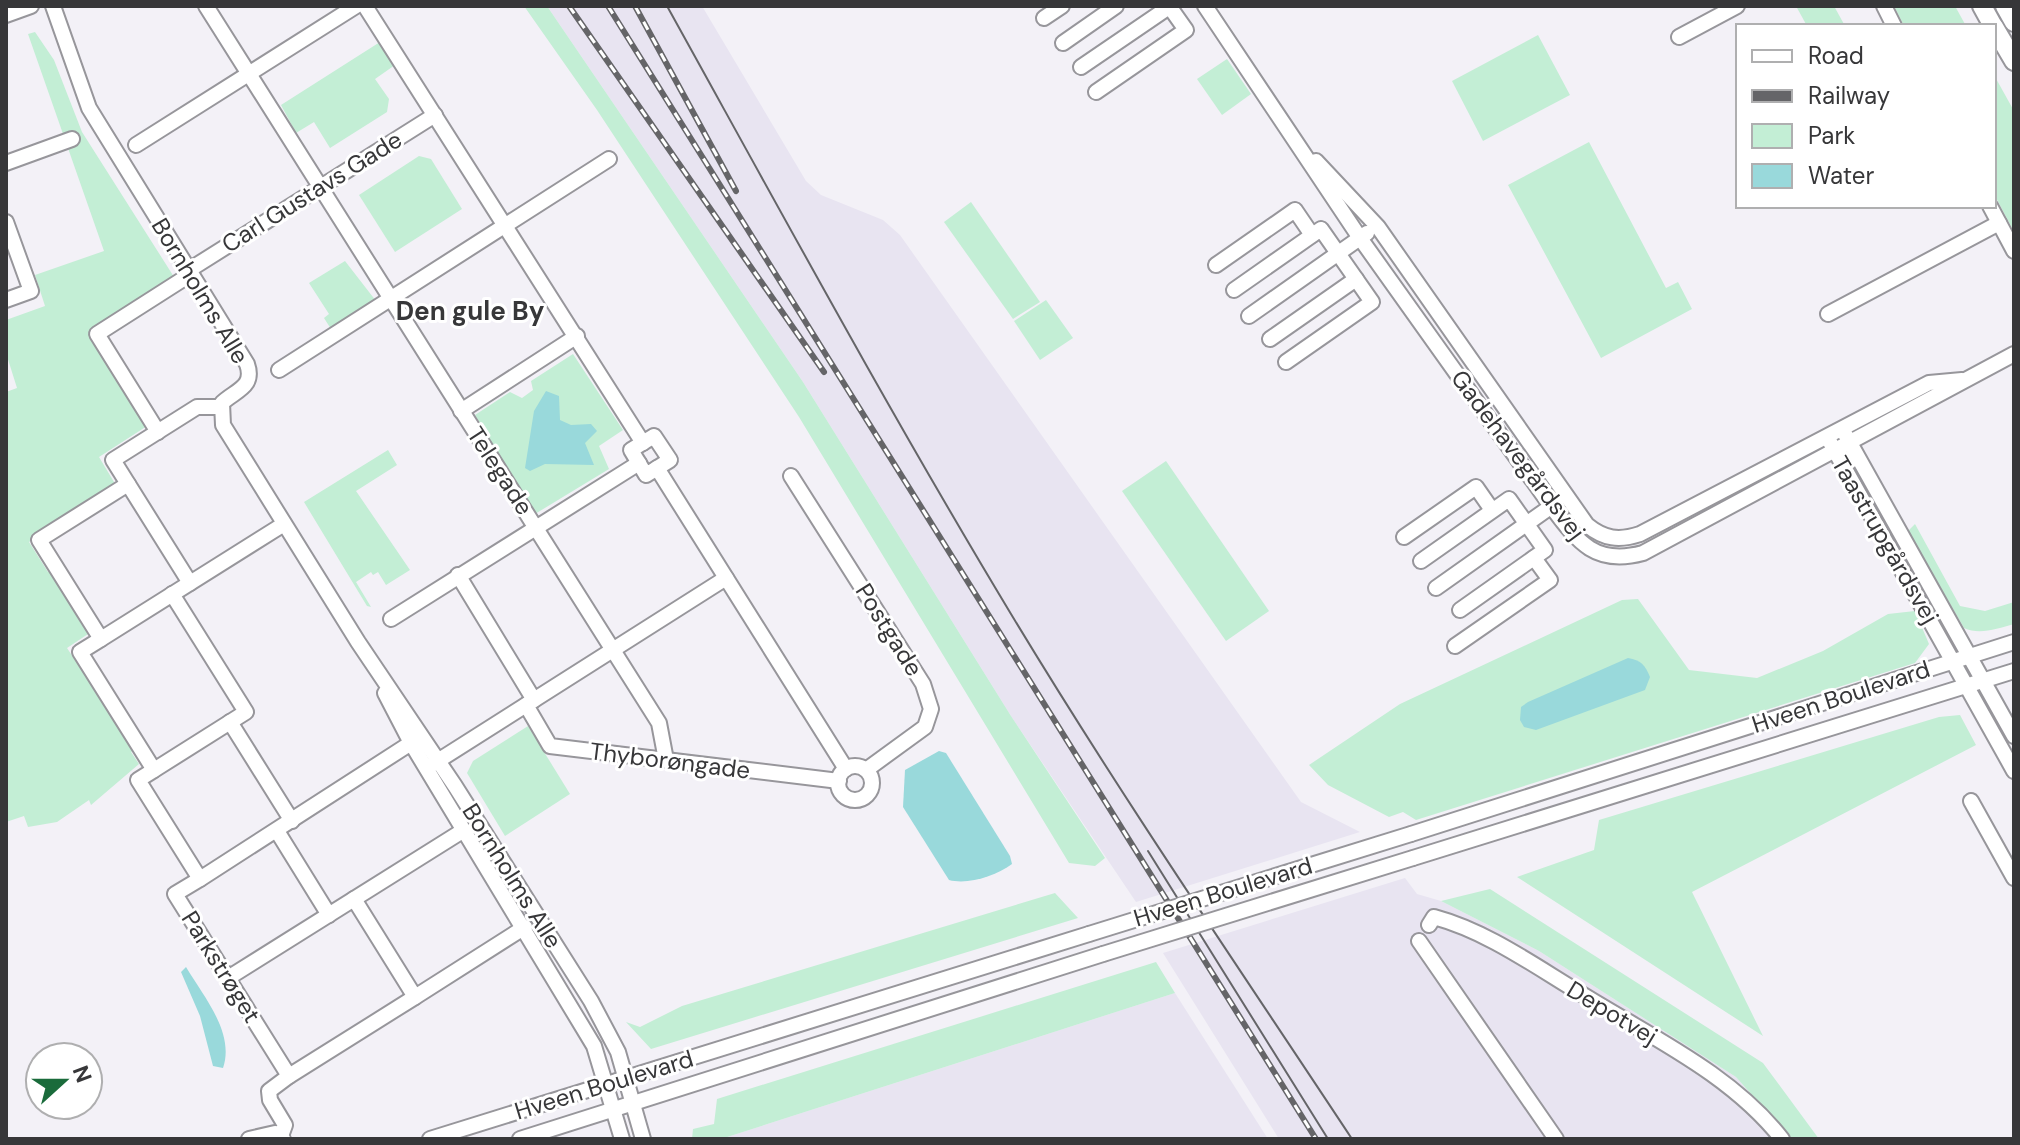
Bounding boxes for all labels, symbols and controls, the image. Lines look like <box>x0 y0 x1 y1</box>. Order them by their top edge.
legend <box>1736 24 1996 208</box>
text: Road <box>1808 40 1864 71</box>
text: Railway <box>1808 80 1890 111</box>
text: Park <box>1808 120 1855 151</box>
street label: Carl Gustavs Gade <box>216 124 408 260</box>
text: Water <box>1808 160 1874 191</box>
street label: Bornholms Alle <box>145 212 256 369</box>
district label: Den gule By <box>396 294 545 328</box>
street label: Gadehavegårdsvej <box>1444 364 1592 546</box>
street label: Telegade <box>460 421 540 521</box>
street label: Taastrupgårdsvej <box>1825 450 1946 629</box>
street label: Postgade <box>849 578 930 682</box>
street label: Hveen Boulevard <box>1748 653 1934 740</box>
street label: Thyborøngade <box>588 735 752 786</box>
street label: Bornholms Alle <box>456 798 569 954</box>
street label: Hveen Boulevard <box>1130 850 1316 933</box>
street label: Parkstrøget <box>175 905 268 1028</box>
street label: Depotvej <box>1561 974 1663 1052</box>
north arrow <box>24 1041 104 1121</box>
street label: Hveen Boulevard <box>511 1043 697 1126</box>
text: N <box>66 1061 99 1087</box>

